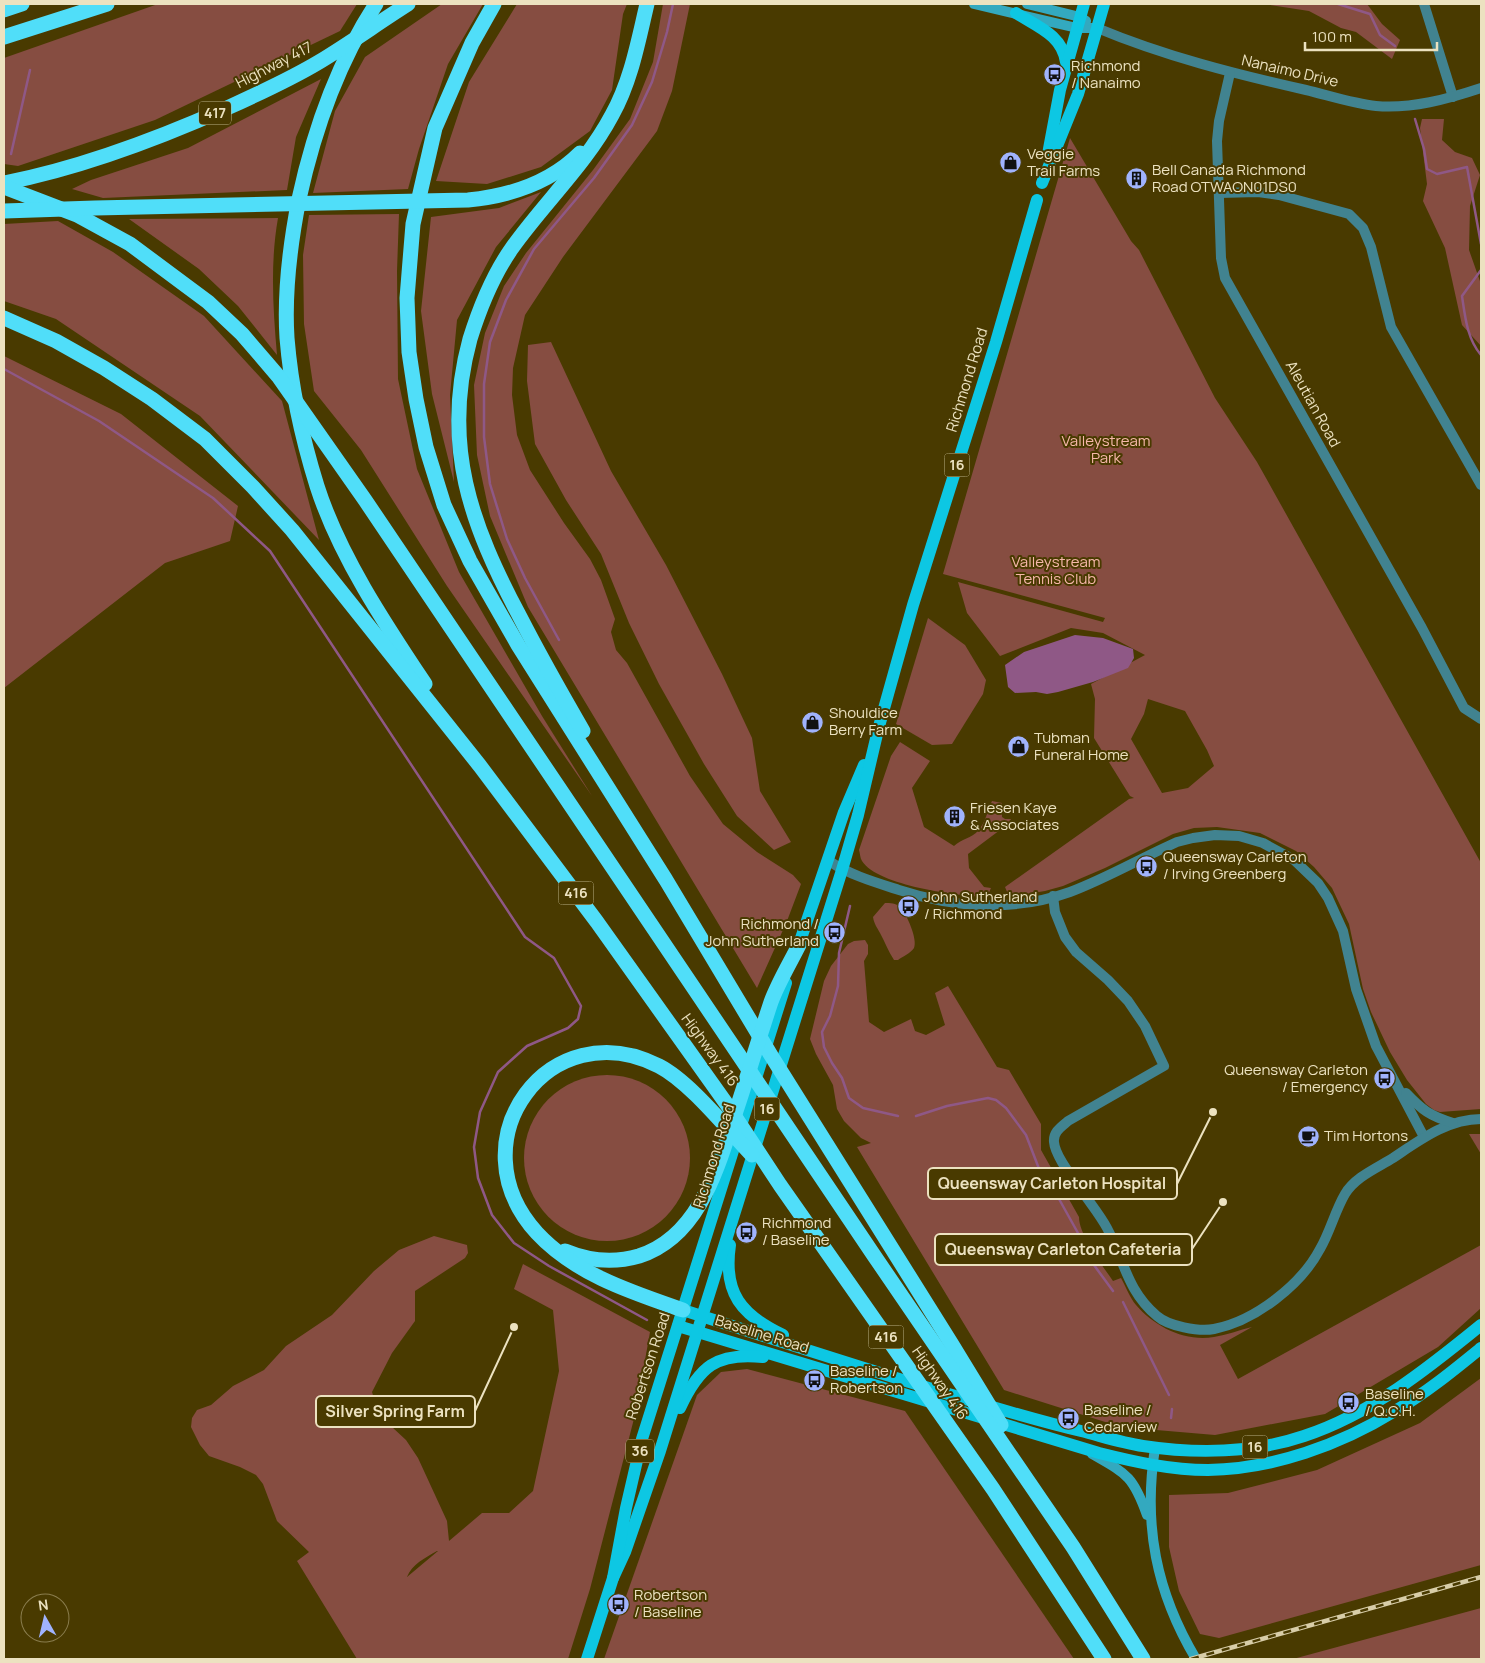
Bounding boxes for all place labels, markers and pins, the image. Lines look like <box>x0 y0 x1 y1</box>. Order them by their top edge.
place label: Richmond / Nanaimo <box>1071 55 1141 93</box>
bus stop icon: Richmond / Nanaimo <box>1043 63 1067 87</box>
place label: Veggie Trail Farms <box>1027 143 1100 181</box>
shop icon: Veggie Trail Farms <box>999 151 1023 175</box>
place label: Bell Canada Richmond Road OTWAON01DS0 <box>1152 159 1306 197</box>
building icon: Bell Canada Richmond Road OTWAON01DS0 <box>1124 167 1148 191</box>
place label: Shouldice Berry Farm <box>829 702 902 740</box>
shop icon: Shouldice Berry Farm <box>801 710 825 734</box>
place label: Tubman Funeral Home <box>1034 727 1129 765</box>
shop icon: Tubman Funeral Home <box>1006 735 1030 759</box>
place label: Friesen Kaye & Associates <box>970 797 1059 835</box>
building icon: Friesen Kaye & Associates <box>942 805 966 829</box>
place label: Queensway Carleton / Irving Greenberg <box>1163 846 1307 884</box>
bus stop icon: Queensway Carleton / Irving Greenberg <box>1135 854 1159 878</box>
place label: John Sutherland / Richmond <box>924 886 1037 924</box>
bus stop icon: John Sutherland / Richmond <box>896 894 920 918</box>
place label: Richmond / John Sutherland <box>706 913 819 951</box>
bus stop icon: Richmond / John Sutherland <box>823 921 847 945</box>
place label: Queensway Carleton / Emergency <box>1224 1059 1368 1097</box>
bus stop icon: Queensway Carleton / Emergency <box>1372 1067 1396 1091</box>
cafe icon: Tim Hortons <box>1296 1124 1320 1148</box>
place label: Tim Hortons <box>1324 1125 1408 1146</box>
callout: Queensway Carleton Hospital <box>928 1168 1177 1199</box>
place label: Richmond / Baseline <box>762 1212 831 1250</box>
bus stop icon: Richmond / Baseline <box>734 1220 758 1244</box>
callout: Queensway Carleton Cafeteria <box>935 1234 1192 1265</box>
place label: Baseline / Robertson <box>830 1360 903 1398</box>
bus stop icon: Baseline / Robertson <box>802 1368 826 1392</box>
place label: Baseline / Q.C.H. <box>1365 1383 1424 1421</box>
bus stop icon: Baseline / Q.C.H. <box>1337 1391 1361 1415</box>
callout: Silver Spring Farm <box>316 1396 475 1427</box>
place label: Baseline / Cedarview <box>1084 1399 1158 1437</box>
bus stop icon: Baseline / Cedarview <box>1056 1407 1080 1431</box>
place label: Robertson / Baseline <box>634 1584 707 1622</box>
bus stop icon: Robertson / Baseline <box>606 1592 630 1616</box>

